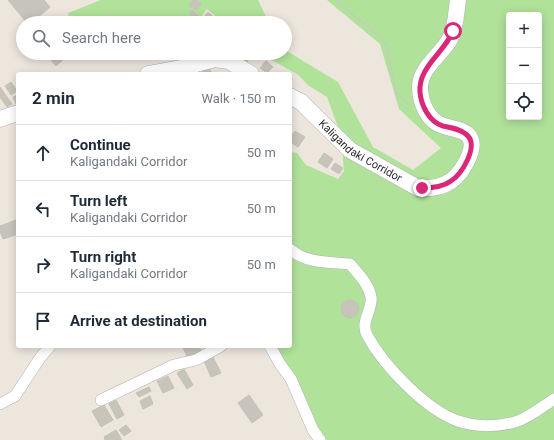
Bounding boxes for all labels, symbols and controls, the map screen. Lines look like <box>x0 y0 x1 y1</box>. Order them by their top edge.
map controls <box>506 12 542 120</box>
button: + <box>506 12 542 48</box>
search box <box>16 16 292 60</box>
route start <box>444 22 462 40</box>
icon: search <box>30 27 52 49</box>
text: Search here <box>62 29 141 47</box>
button: − <box>506 48 542 84</box>
button: locate <box>506 84 542 120</box>
text: 2 min <box>32 88 75 108</box>
text: Walk · 150 m <box>201 91 276 106</box>
street label: Kaligandaki Corridor <box>316 117 404 185</box>
text: Continue <box>70 136 131 154</box>
icon: ahead <box>32 142 54 164</box>
text: 50 m <box>247 145 276 160</box>
text: Kaligandaki Corridor <box>70 154 187 169</box>
route end <box>413 179 431 197</box>
text: Turn left <box>70 192 127 210</box>
icon: left <box>32 198 54 220</box>
text: 50 m <box>247 201 276 216</box>
text: Kaligandaki Corridor <box>70 210 187 225</box>
text: Turn right <box>70 248 136 266</box>
icon: right <box>32 254 54 276</box>
text: 50 m <box>247 257 276 272</box>
text: Kaligandaki Corridor <box>70 266 187 281</box>
icon: arrive <box>32 310 54 332</box>
text: Arrive at destination <box>70 312 207 330</box>

